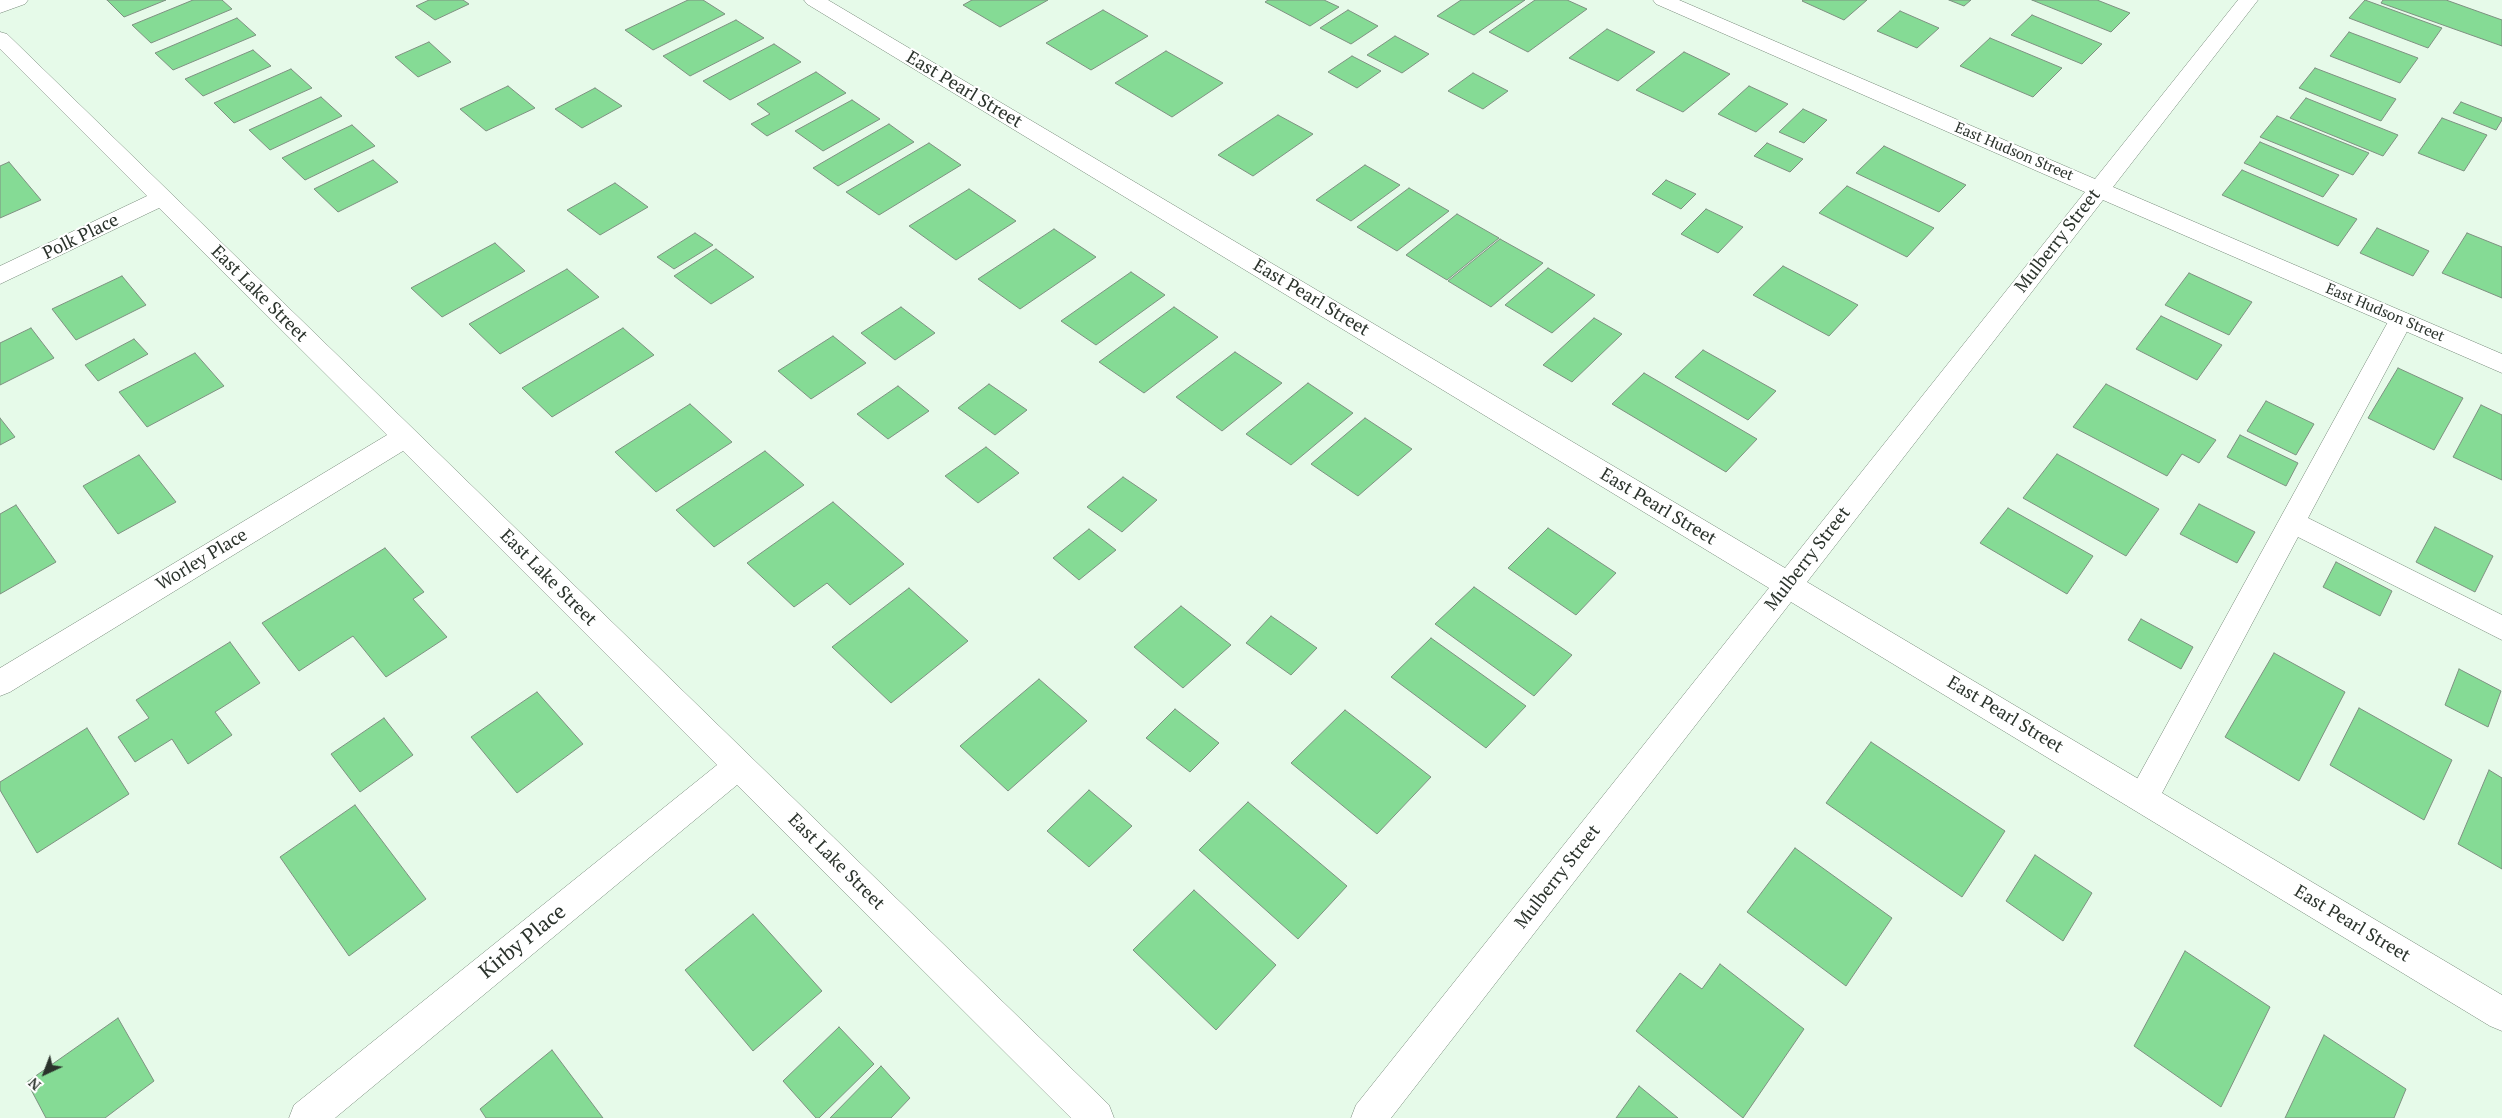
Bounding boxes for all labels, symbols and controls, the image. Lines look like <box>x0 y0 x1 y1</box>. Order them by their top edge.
street label: East Pearl Street <box>902 47 1026 133</box>
street label: East Hudson Street <box>1952 119 2076 185</box>
street label: Mulberry Street <box>2011 185 2105 297</box>
street label: Polk Place <box>40 209 122 265</box>
street label: East Lake Street <box>206 241 312 347</box>
street label: East Pearl Street <box>1249 255 1373 341</box>
street label: East Hudson Street <box>2323 280 2447 346</box>
street label: East Pearl Street <box>1596 464 1720 550</box>
street label: Mulberry Street <box>1761 503 1855 615</box>
street label: Worley Place <box>153 524 251 596</box>
street label: East Lake Street <box>495 525 601 631</box>
street label: East Pearl Street <box>1943 672 2067 758</box>
street label: East Lake Street <box>783 809 889 915</box>
street label: Mulberry Street <box>1511 821 1605 933</box>
street label: East Pearl Street <box>2290 881 2414 967</box>
street label: Kirby Place <box>475 899 571 985</box>
north arrow <box>20 1048 70 1098</box>
text: N <box>24 1074 45 1095</box>

